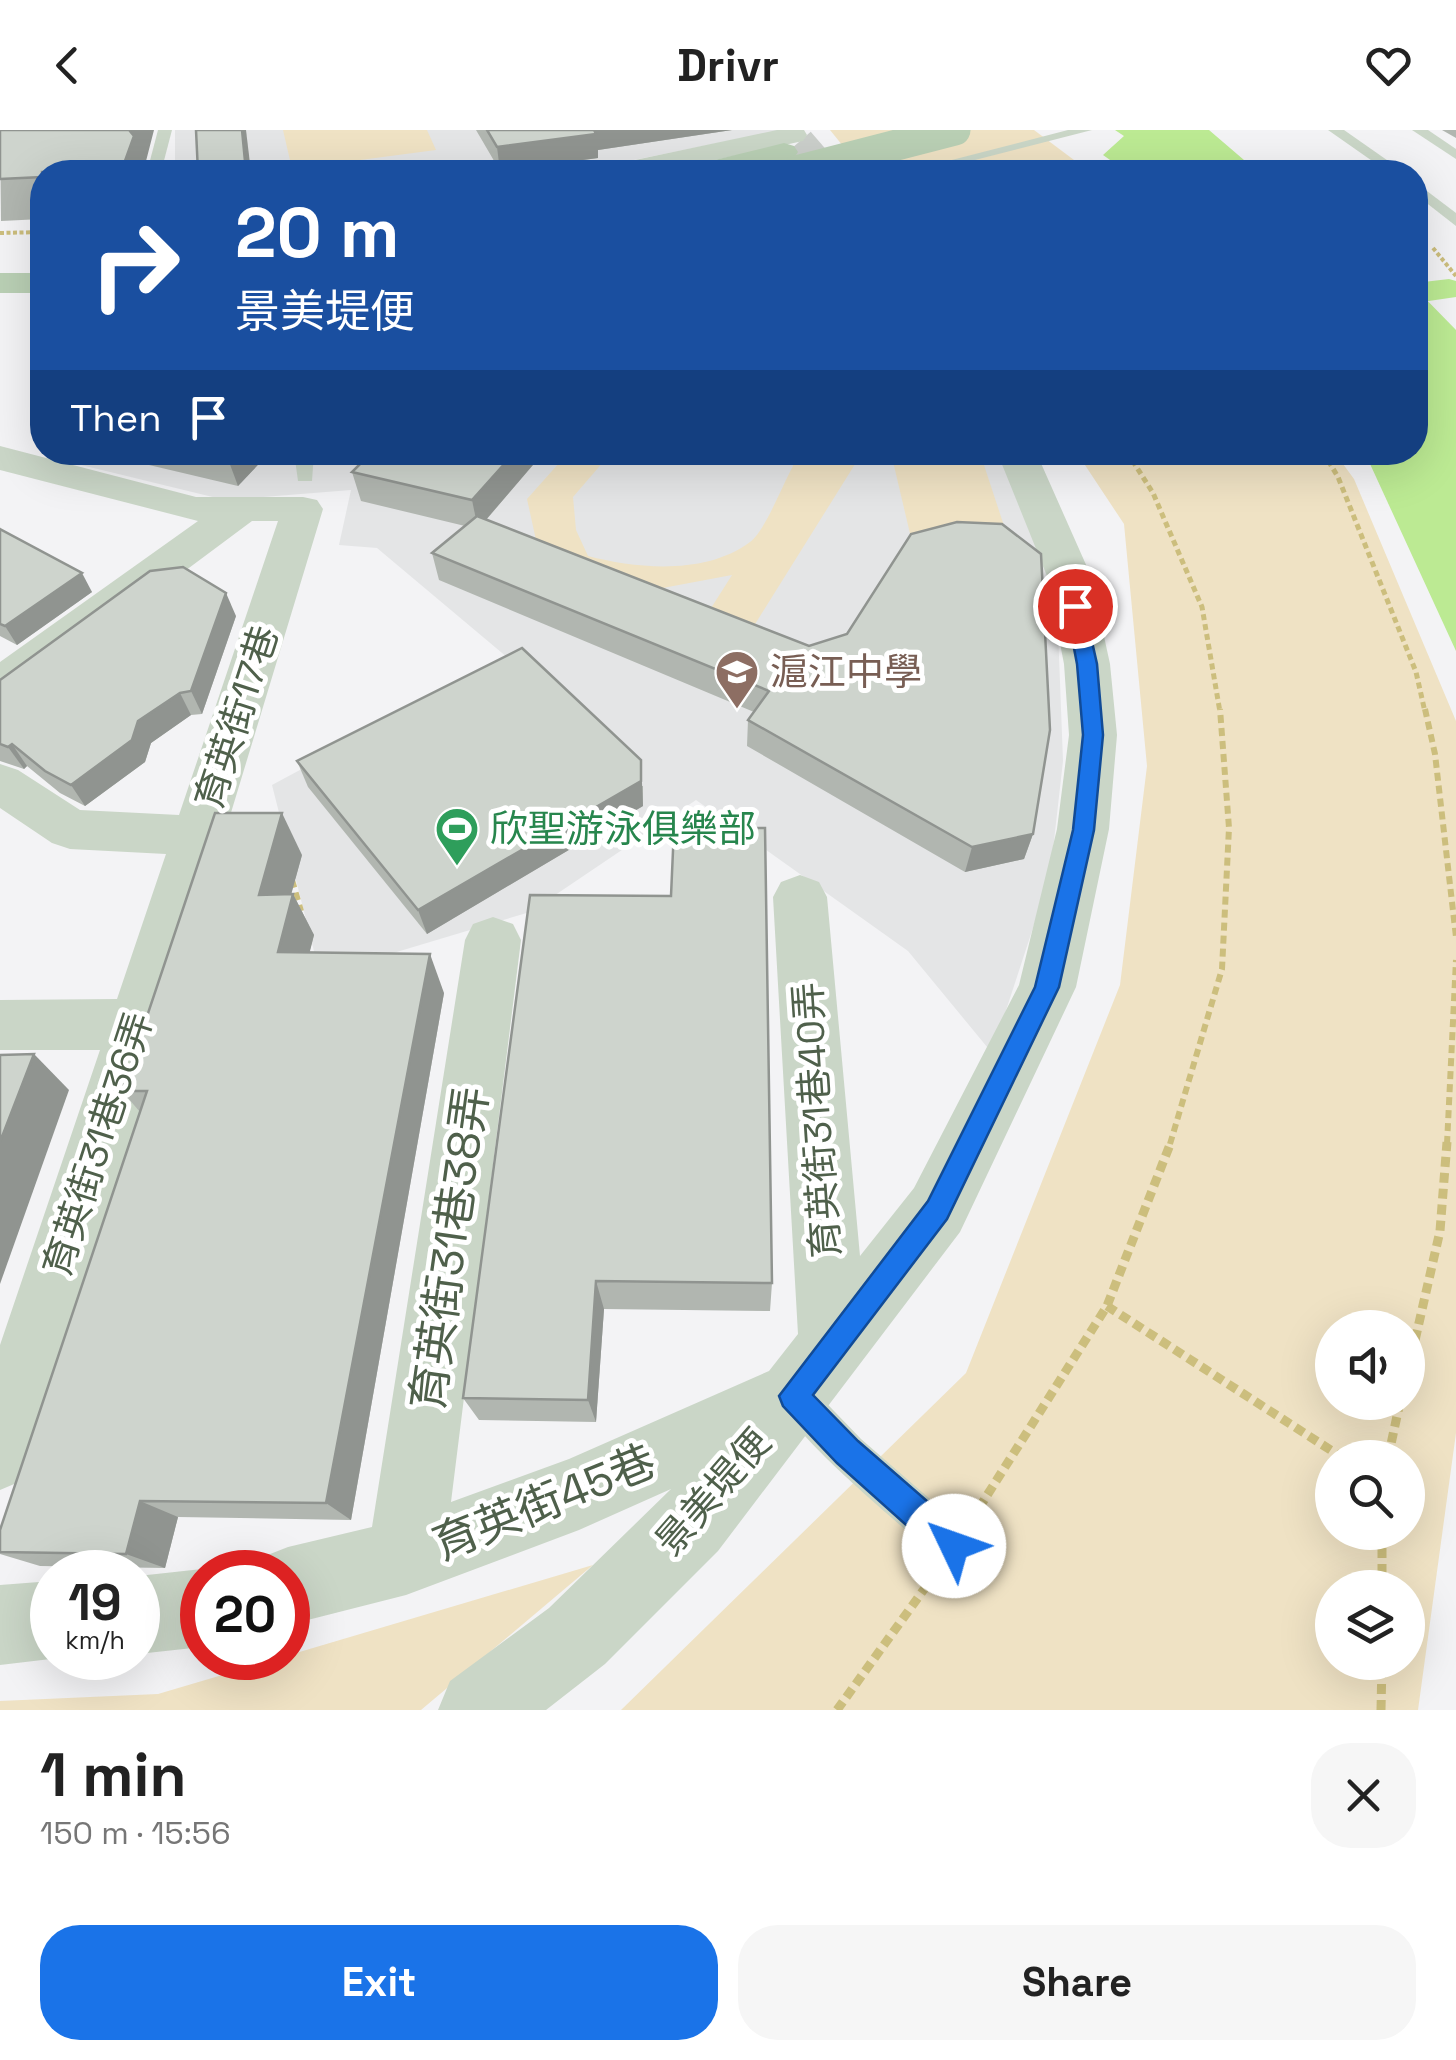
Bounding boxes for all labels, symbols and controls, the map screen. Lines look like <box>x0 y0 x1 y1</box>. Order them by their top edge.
text: Drivr <box>677 37 779 94</box>
icon: back <box>40 38 95 93</box>
icon: heart <box>1361 38 1416 93</box>
text: 20 m <box>235 188 400 277</box>
icon: right <box>70 200 200 330</box>
text: 景美堤便 <box>235 283 415 340</box>
icon: arrive <box>181 390 236 445</box>
text: Then <box>70 394 161 442</box>
pin <box>1033 564 1118 649</box>
icon: arrive <box>1048 579 1103 634</box>
street label: 育英街17巷 <box>185 620 289 814</box>
place label: 滬江中學 <box>770 648 922 696</box>
school or university icon: 滬江中學 <box>714 649 760 710</box>
place label: 欣聖游泳俱樂部 <box>490 805 756 853</box>
sports icon: 欣聖游泳俱樂部 <box>434 806 480 867</box>
street label: 育英街31巷40弄 <box>783 980 851 1260</box>
street label: 育英街31巷36弄 <box>33 1006 163 1282</box>
street label: 育英街31巷38弄 <box>399 1083 500 1413</box>
map controls <box>1315 1310 1425 1680</box>
button: sound <box>1315 1310 1425 1420</box>
street label: 景美堤便 <box>645 1419 781 1565</box>
street label: 育英街45巷 <box>425 1432 664 1573</box>
button: search <box>1315 1440 1425 1550</box>
position arrow <box>902 1494 1006 1598</box>
speed limit sign: 20 <box>180 1550 310 1680</box>
button: layers <box>1315 1570 1425 1680</box>
text: 19 <box>68 1571 122 1635</box>
text: km/h <box>65 1624 125 1656</box>
text: 1 min <box>40 1737 187 1814</box>
button: close <box>1311 1743 1416 1848</box>
text: 150 m · 15:56 <box>40 1813 231 1853</box>
button: Exit <box>40 1925 718 2040</box>
button: Share <box>738 1925 1416 2040</box>

